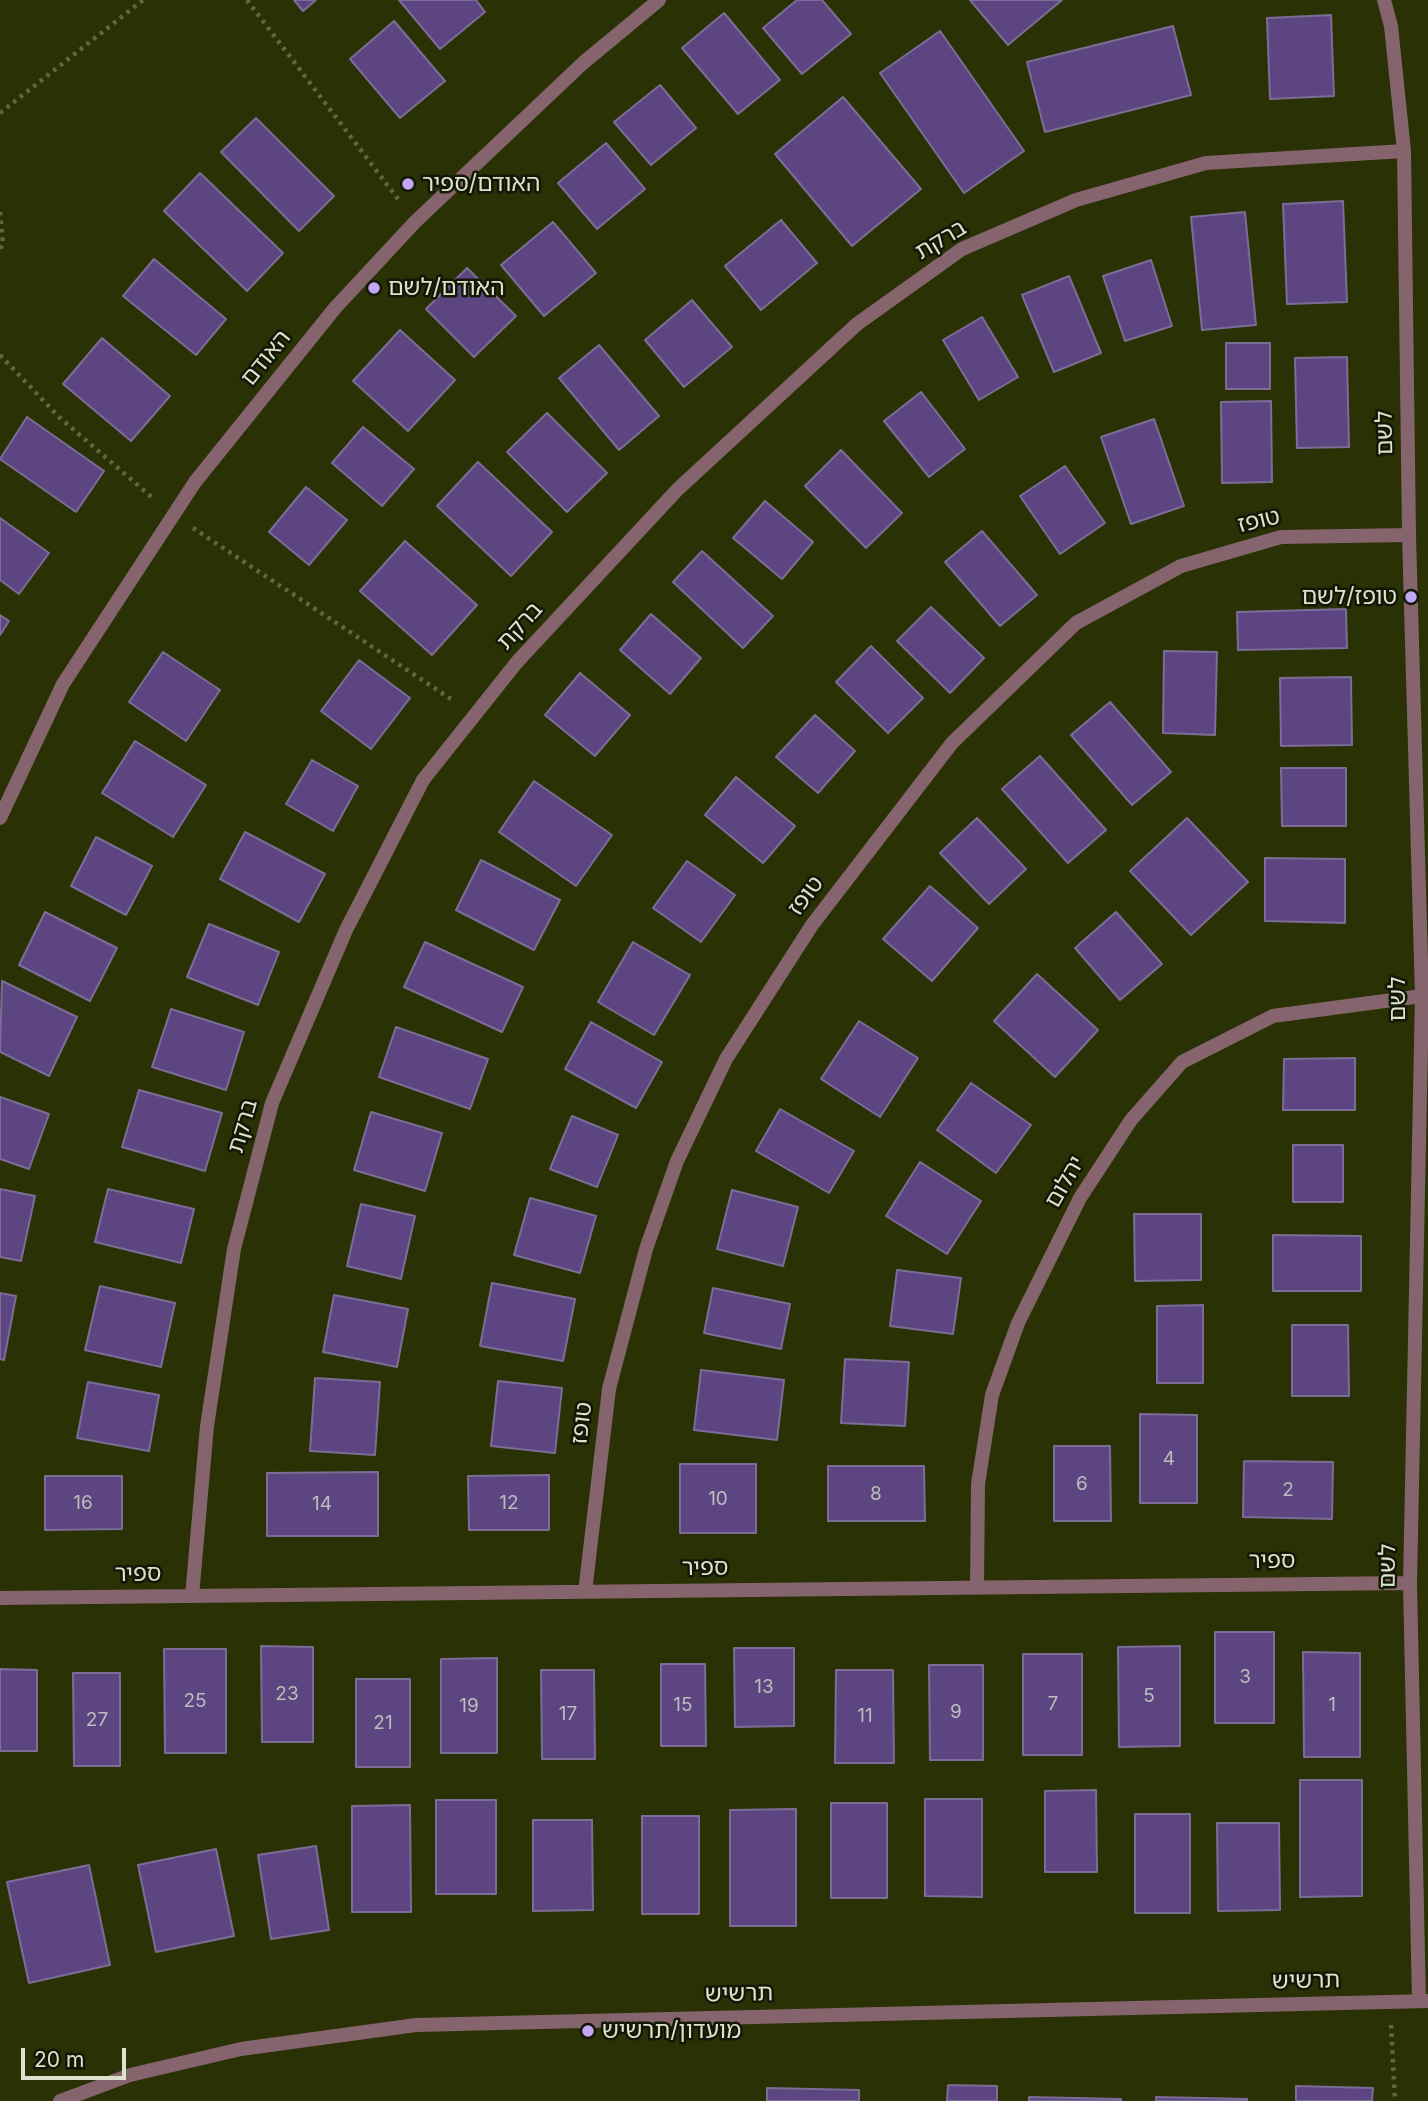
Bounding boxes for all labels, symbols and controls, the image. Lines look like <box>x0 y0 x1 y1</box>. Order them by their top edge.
place label: האודם/ספיר <box>422 170 540 198</box>
marker: האודם/ספיר <box>400 176 416 192</box>
street label: ברקת <box>910 214 972 266</box>
place label: האודם/לשם <box>388 274 505 302</box>
marker: האודם/לשם <box>366 280 382 296</box>
street label: האודם <box>235 325 297 391</box>
street label: לשם <box>1371 410 1399 456</box>
street label: טופז <box>1235 503 1283 539</box>
place label: טופז/לשם <box>1301 583 1397 611</box>
marker: טופז/לשם <box>1403 589 1419 605</box>
street label: ברקת <box>491 596 549 656</box>
street label: טופז <box>782 871 830 921</box>
street label: לשם <box>1384 977 1412 1021</box>
street label: ברקת <box>222 1096 264 1156</box>
street label: יהלום <box>1039 1151 1091 1213</box>
street label: טופז <box>566 1400 598 1446</box>
house number: 4 <box>1163 1448 1175 1470</box>
house number: 6 <box>1076 1473 1088 1495</box>
house number: 2 <box>1282 1479 1294 1501</box>
house number: 8 <box>870 1483 882 1505</box>
house number: 10 <box>708 1488 728 1510</box>
house number: 16 <box>73 1492 93 1514</box>
house number: 12 <box>499 1492 519 1514</box>
house number: 14 <box>312 1493 332 1515</box>
street label: לשם <box>1374 1543 1402 1589</box>
street label: ספיר <box>1248 1547 1296 1575</box>
street label: ספיר <box>681 1554 729 1582</box>
street label: ספיר <box>114 1560 162 1588</box>
house number: 3 <box>1239 1666 1251 1688</box>
house number: 13 <box>754 1676 774 1698</box>
house number: 23 <box>275 1683 299 1705</box>
house number: 5 <box>1143 1685 1155 1707</box>
house number: 25 <box>183 1690 207 1712</box>
house number: 7 <box>1048 1693 1058 1715</box>
house number: 15 <box>673 1694 693 1716</box>
house number: 1 <box>1328 1694 1336 1716</box>
house number: 19 <box>459 1695 479 1717</box>
house number: 9 <box>950 1701 962 1723</box>
house number: 17 <box>559 1703 577 1725</box>
house number: 11 <box>857 1705 873 1727</box>
house number: 27 <box>86 1709 108 1731</box>
house number: 21 <box>373 1712 393 1734</box>
street label: תרשיש <box>1272 1967 1340 1995</box>
street label: תרשיש <box>705 1980 773 2008</box>
place label: מועדון/תרשיש <box>602 2017 741 2045</box>
marker: מועדון/תרשיש <box>580 2023 596 2039</box>
scale bar <box>24 2035 130 2078</box>
text: 20 m <box>34 2047 84 2072</box>

